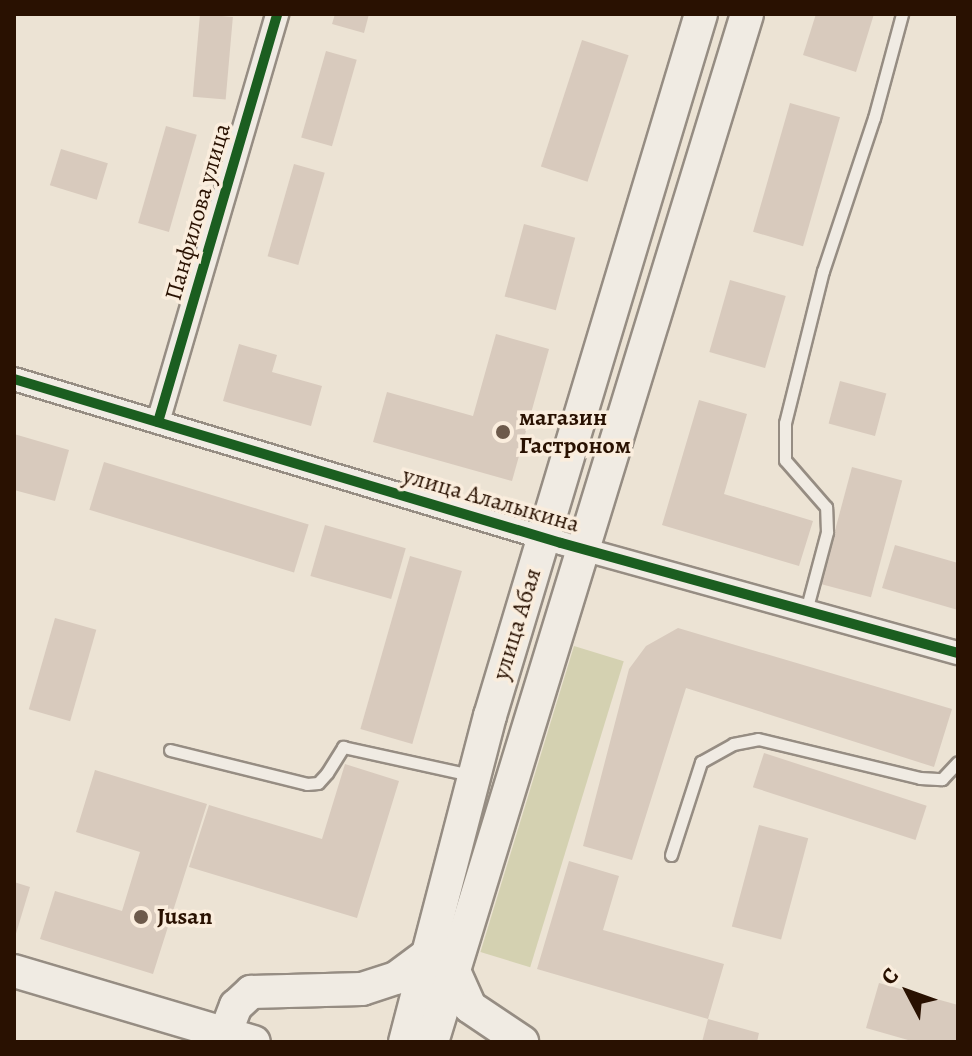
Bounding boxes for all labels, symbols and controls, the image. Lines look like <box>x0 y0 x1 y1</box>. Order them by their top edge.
street label: Панфилова улица <box>159 120 237 304</box>
place label: магазин Гастроном <box>519 404 631 460</box>
marker: магазин Гастроном <box>494 423 512 441</box>
street label: улица Алалыкина <box>399 461 583 539</box>
street label: улица Абая <box>486 565 548 683</box>
place label: Jusan <box>157 903 212 931</box>
marker: Jusan <box>132 908 150 926</box>
north arrow <box>868 952 948 1032</box>
text: С <box>874 961 906 991</box>

